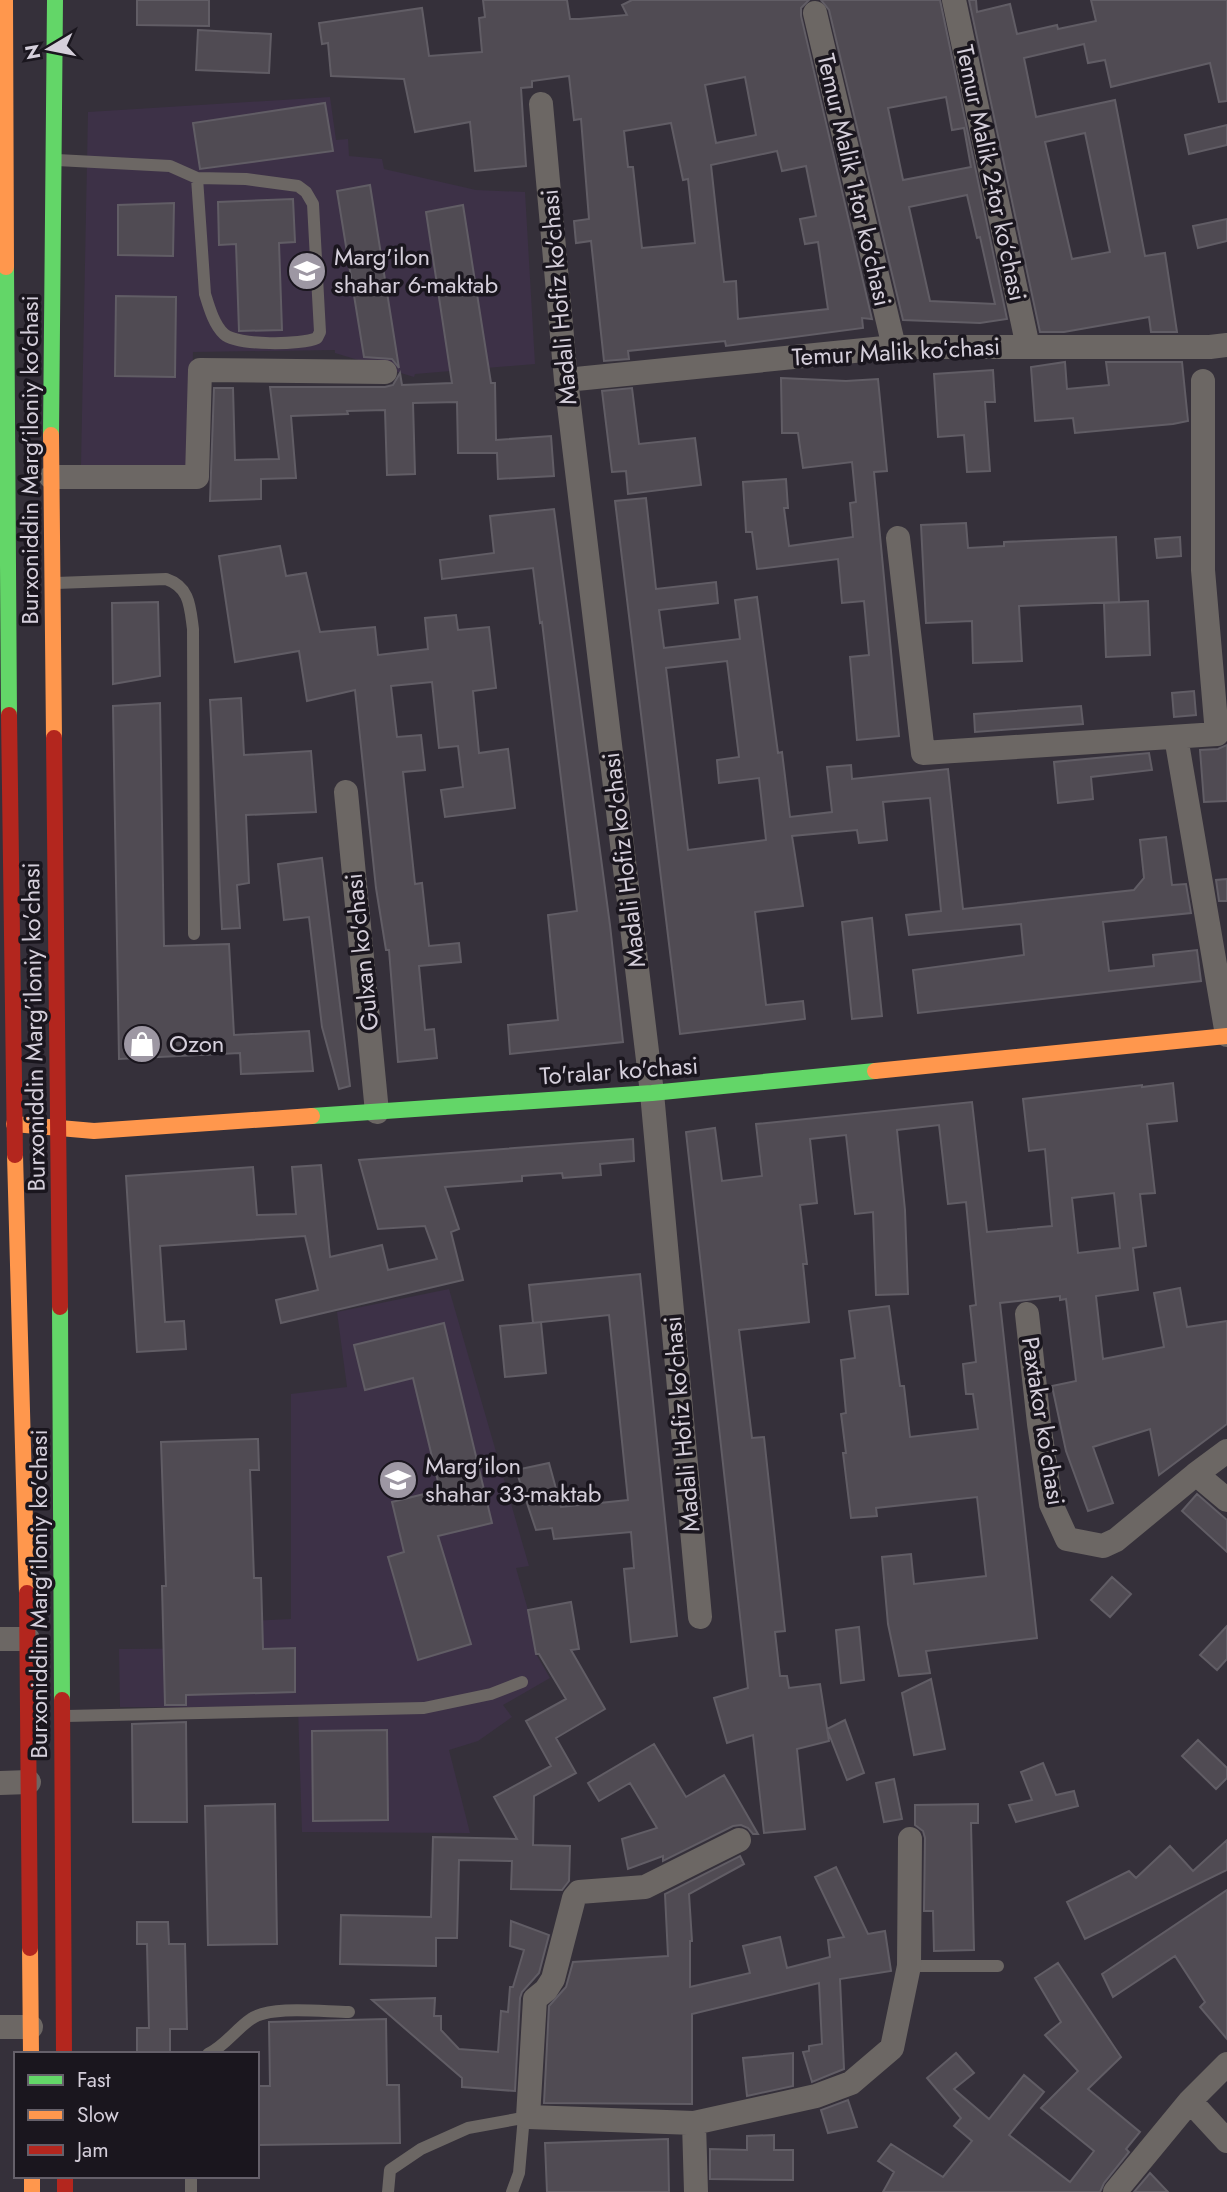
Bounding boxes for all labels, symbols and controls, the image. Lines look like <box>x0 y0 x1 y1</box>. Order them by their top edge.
north arrow <box>14 14 84 84</box>
text: N <box>18 42 47 62</box>
street label: Temur Malik 2-tor ko‘chasi <box>947 42 1036 304</box>
street label: Temur Malik 1-tor ko‘chasi <box>808 50 901 310</box>
street label: Madali Hofiz ko'chasi <box>532 188 585 406</box>
place label: Marg'ilon shahar 6-maktab <box>334 239 498 302</box>
school or university icon: Marg'ilon shahar 6-maktab <box>286 250 328 292</box>
street label: Burxoniddin Marg’iloniy ko’chasi <box>12 295 47 625</box>
street label: Temur Malik koʻchasi <box>791 329 1001 374</box>
street label: Madali Hofiz ko'chasi <box>593 750 654 970</box>
street label: Burxoniddin Marg’iloniy ko’chasi <box>13 862 54 1192</box>
street label: Gulxan ko'chasi <box>336 872 387 1032</box>
shop icon: Ozon <box>121 1023 163 1065</box>
place label: Ozon <box>169 1026 224 1061</box>
street label: To'ralar ko'chasi <box>539 1048 699 1093</box>
street label: Madali Hofiz ko'chasi <box>655 1315 708 1533</box>
street label: Paxtakor koʻchasi <box>1013 1334 1074 1508</box>
street label: Burxoniddin Marg’iloniy ko’chasi <box>21 1429 56 1759</box>
place label: Marg'ilon shahar 33-maktab <box>425 1448 601 1511</box>
school or university icon: Marg'ilon shahar 33-maktab <box>377 1459 419 1501</box>
legend <box>14 2052 259 2178</box>
text: Fast <box>77 2065 110 2095</box>
text: Slow <box>77 2100 119 2130</box>
text: Jam <box>74 2135 109 2165</box>

